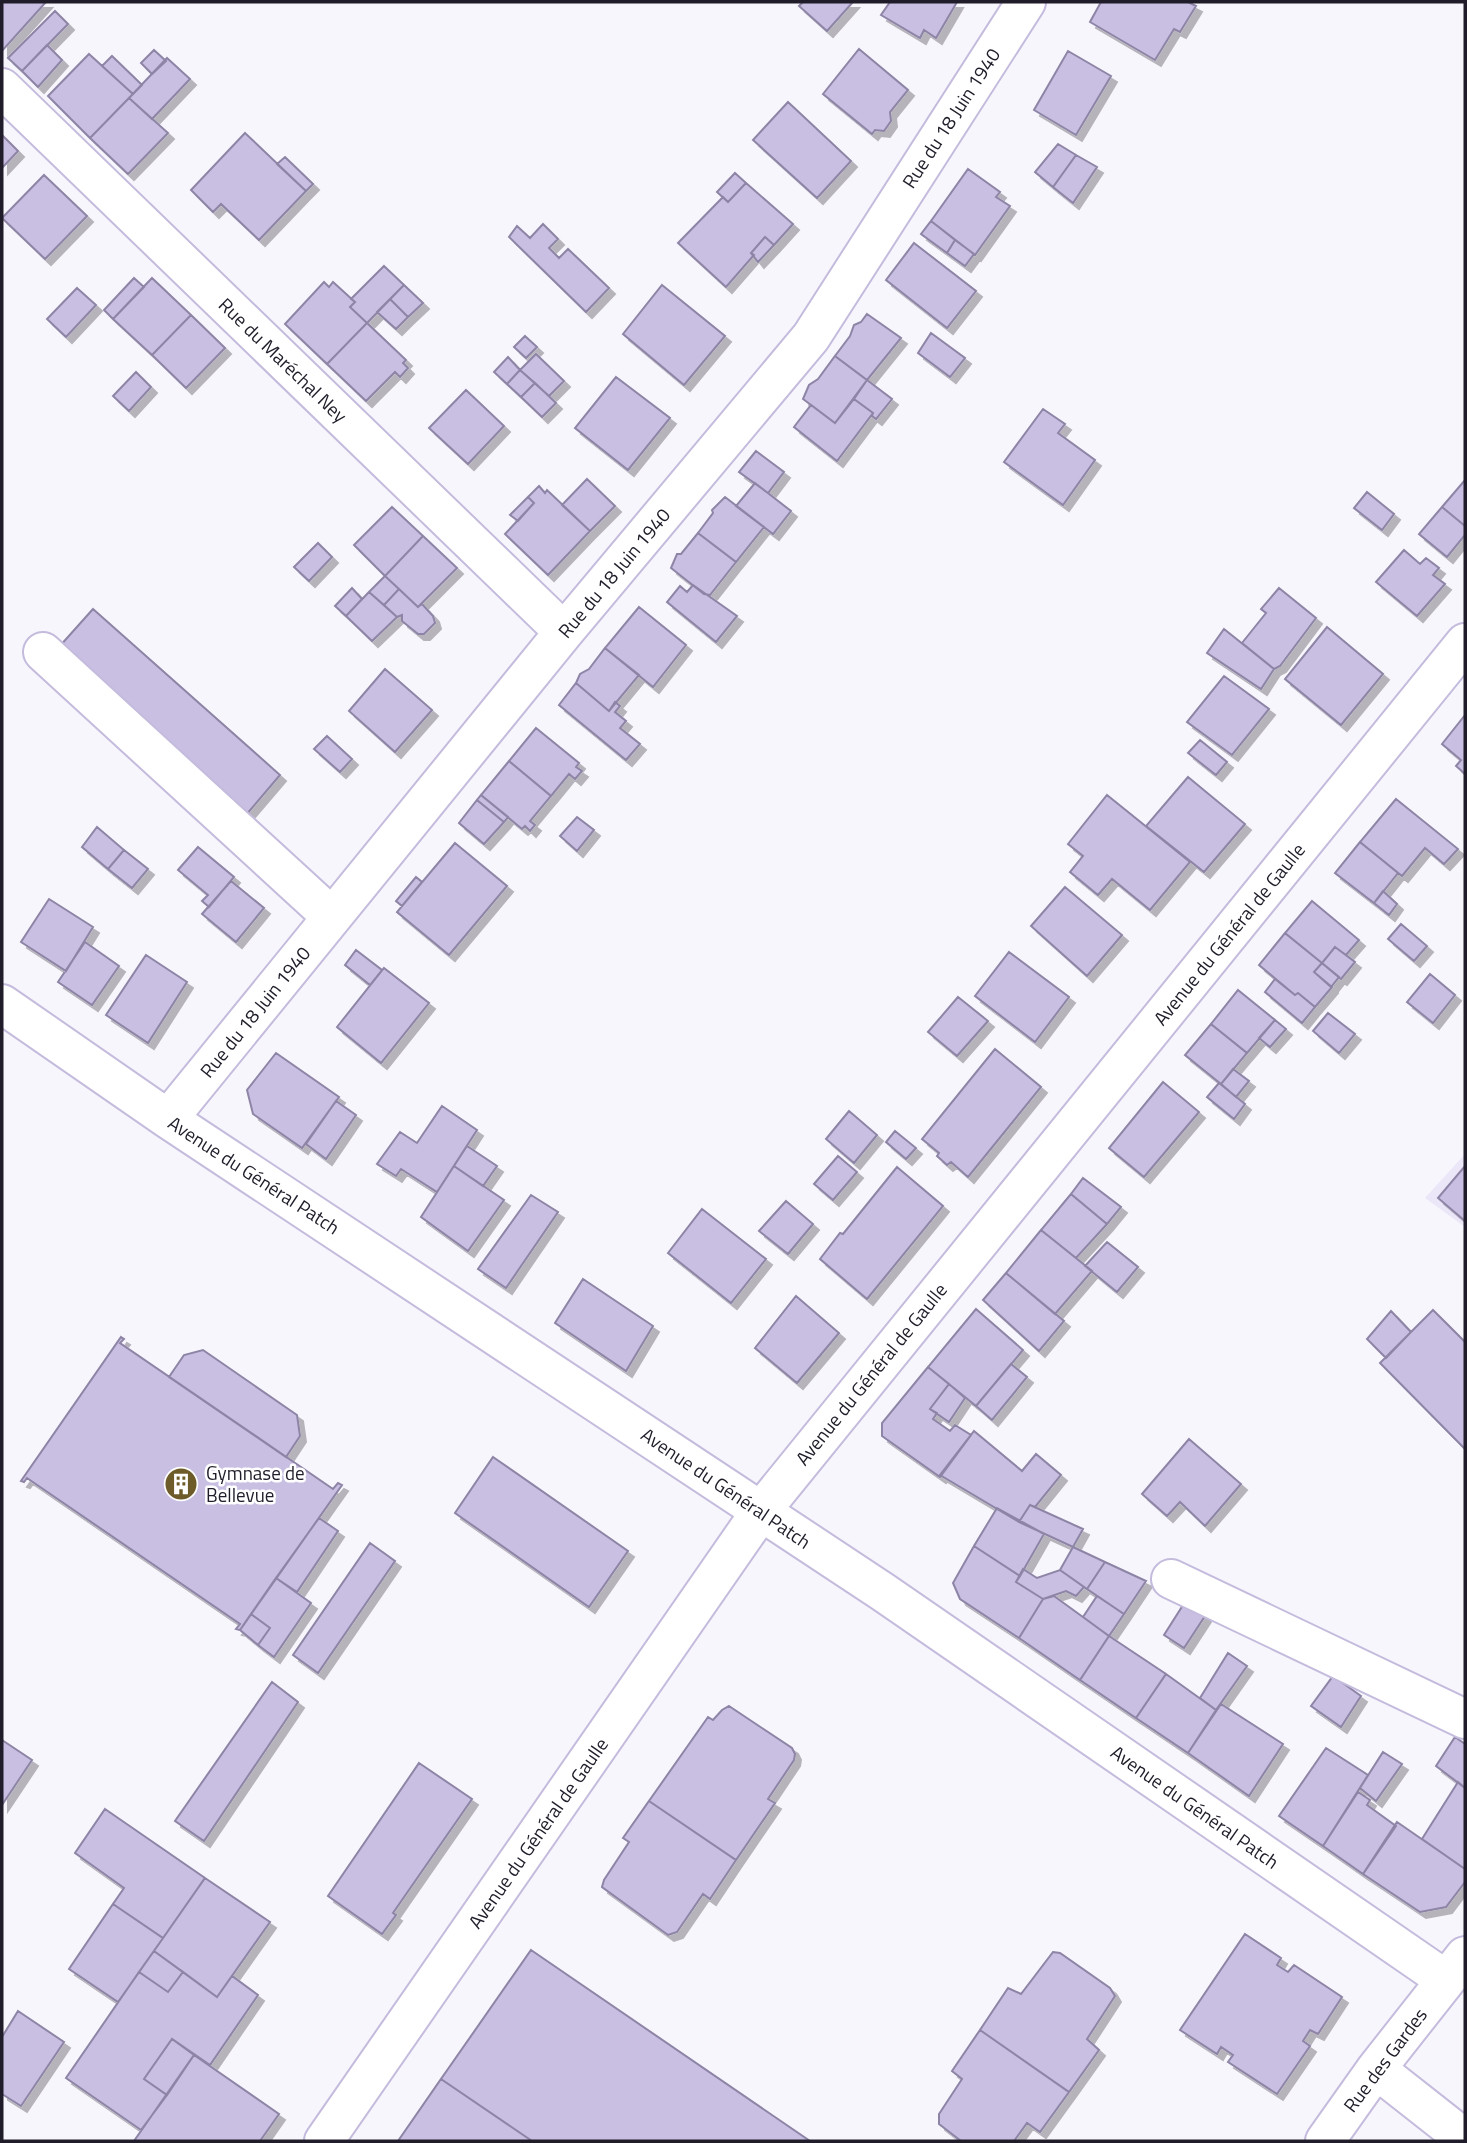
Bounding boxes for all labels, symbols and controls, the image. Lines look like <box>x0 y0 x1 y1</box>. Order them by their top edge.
street label: Rue du 18 Juin 1940 <box>894 42 1007 194</box>
street label: Rue du Maréchal Ney <box>212 290 354 429</box>
street label: Rue du 18 Juin 1940 <box>550 501 677 644</box>
street label: Avenue du Général de Gaulle <box>1146 836 1311 1031</box>
street label: Rue du 18 Juin 1940 <box>192 940 317 1084</box>
street label: Avenue du Général Patch <box>163 1108 346 1241</box>
street label: Avenue du Général de Gaulle <box>788 1276 953 1471</box>
street label: Avenue du Général Patch <box>635 1420 817 1555</box>
place label: Gymnase de Bellevue <box>206 1458 305 1509</box>
building icon: Gymnase de Bellevue <box>162 1465 200 1503</box>
street label: Avenue du Général de Gaulle <box>461 1731 615 1934</box>
street label: Avenue du Général Patch <box>1105 1737 1285 1876</box>
street label: Rue des Gardes <box>1336 2001 1434 2118</box>

